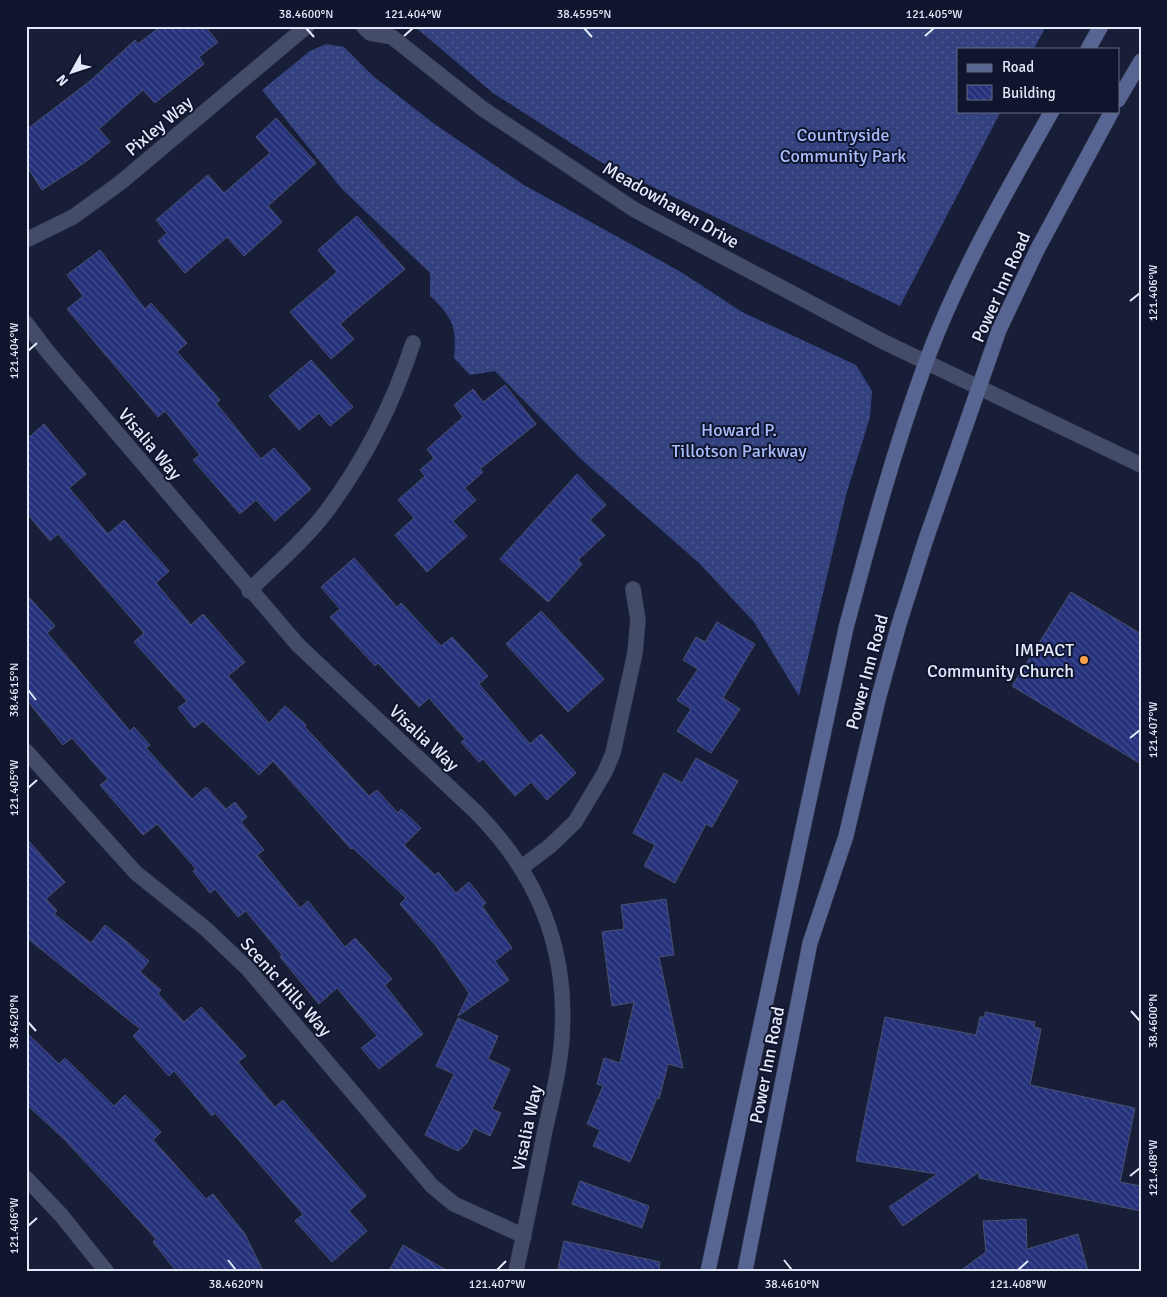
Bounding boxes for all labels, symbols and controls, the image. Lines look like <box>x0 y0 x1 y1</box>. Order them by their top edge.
text: 38.4600°N <box>279 7 333 22</box>
text: 121.404°W <box>385 7 441 22</box>
text: 38.4595°N <box>557 7 611 22</box>
text: 121.405°W <box>906 7 962 22</box>
north arrow <box>48 48 98 98</box>
legend <box>957 48 1120 112</box>
text: Road <box>1002 58 1034 76</box>
text: N <box>53 71 72 89</box>
text: Building <box>1002 84 1056 102</box>
street label: Pixley Way <box>121 91 198 161</box>
park label: Countryside Community Park <box>780 124 906 167</box>
street label: Meadowhaven Drive <box>599 157 743 253</box>
street label: Power Inn Road <box>967 228 1035 346</box>
text: 121.406°W <box>1146 265 1161 321</box>
text: 121.404°W <box>7 323 22 379</box>
street label: Visalia Way <box>114 403 187 485</box>
park label: Howard P. Tillotson Parkway <box>671 419 807 462</box>
street label: Power Inn Road <box>841 612 893 732</box>
place label: IMPACT Community Church <box>927 639 1074 682</box>
marker: IMPACT Community Church <box>1078 654 1090 666</box>
text: 38.4615°N <box>7 663 22 717</box>
street label: Visalia Way <box>385 700 464 776</box>
text: 121.407°W <box>1146 702 1161 758</box>
text: 121.405°W <box>7 760 22 816</box>
street label: Scenic Hills Way <box>236 933 337 1042</box>
text: 38.4600°N <box>1146 994 1161 1048</box>
text: 38.4620°N <box>7 995 22 1049</box>
street label: Power Inn Road <box>745 1005 789 1125</box>
street label: Visalia Way <box>507 1082 547 1173</box>
text: 121.408°W <box>1146 1140 1161 1196</box>
text: 121.406°W <box>7 1198 22 1254</box>
text: 38.4620°N <box>209 1277 263 1292</box>
text: 121.407°W <box>469 1277 525 1292</box>
text: 38.4610°N <box>765 1277 819 1292</box>
text: 121.408°W <box>990 1277 1046 1292</box>

